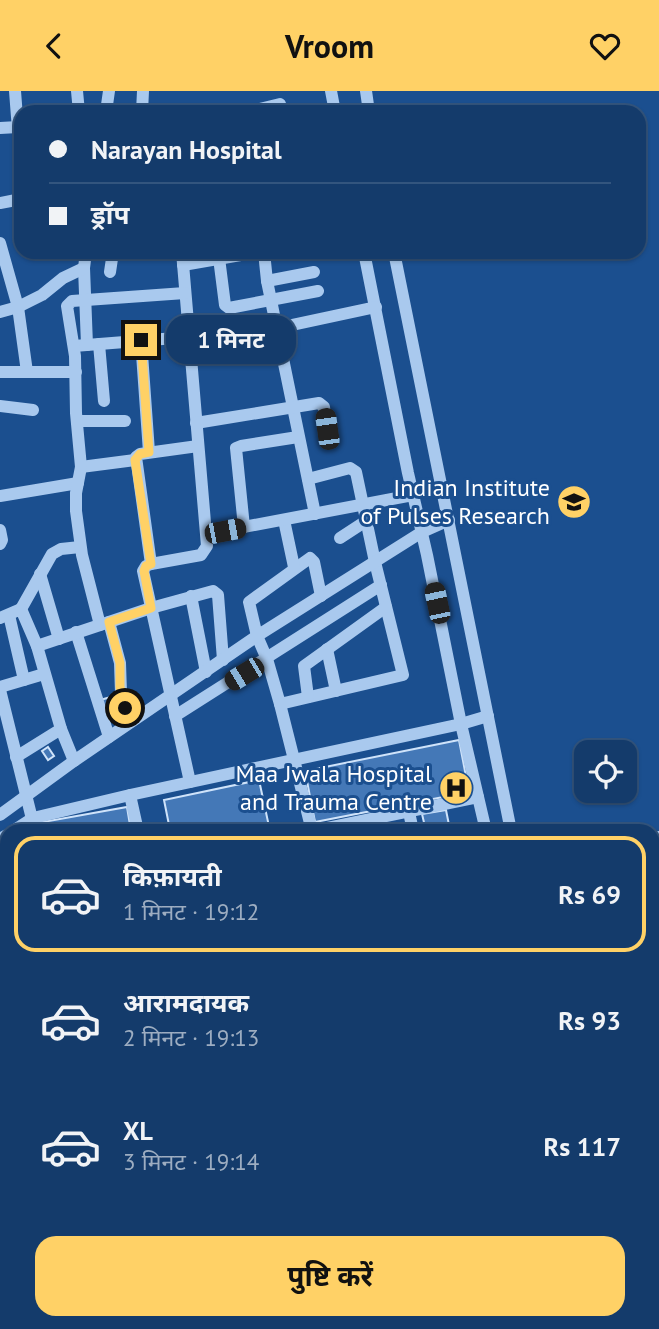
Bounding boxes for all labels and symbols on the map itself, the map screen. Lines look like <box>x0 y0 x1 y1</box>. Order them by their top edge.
callout: 1 मिनट <box>166 315 295 365</box>
route end <box>125 324 157 356</box>
car <box>314 407 341 451</box>
place label: Indian Institute of Pulses Research <box>360 472 550 531</box>
school or university icon: Indian Institute of Pulses Research <box>555 483 593 521</box>
car <box>203 517 248 545</box>
car <box>423 580 452 626</box>
car <box>221 654 268 694</box>
route start <box>109 692 141 724</box>
place label: Maa Jwala Hospital and Trauma Centre <box>235 758 432 817</box>
hospital icon: Maa Jwala Hospital and Trauma Centre <box>437 769 475 807</box>

